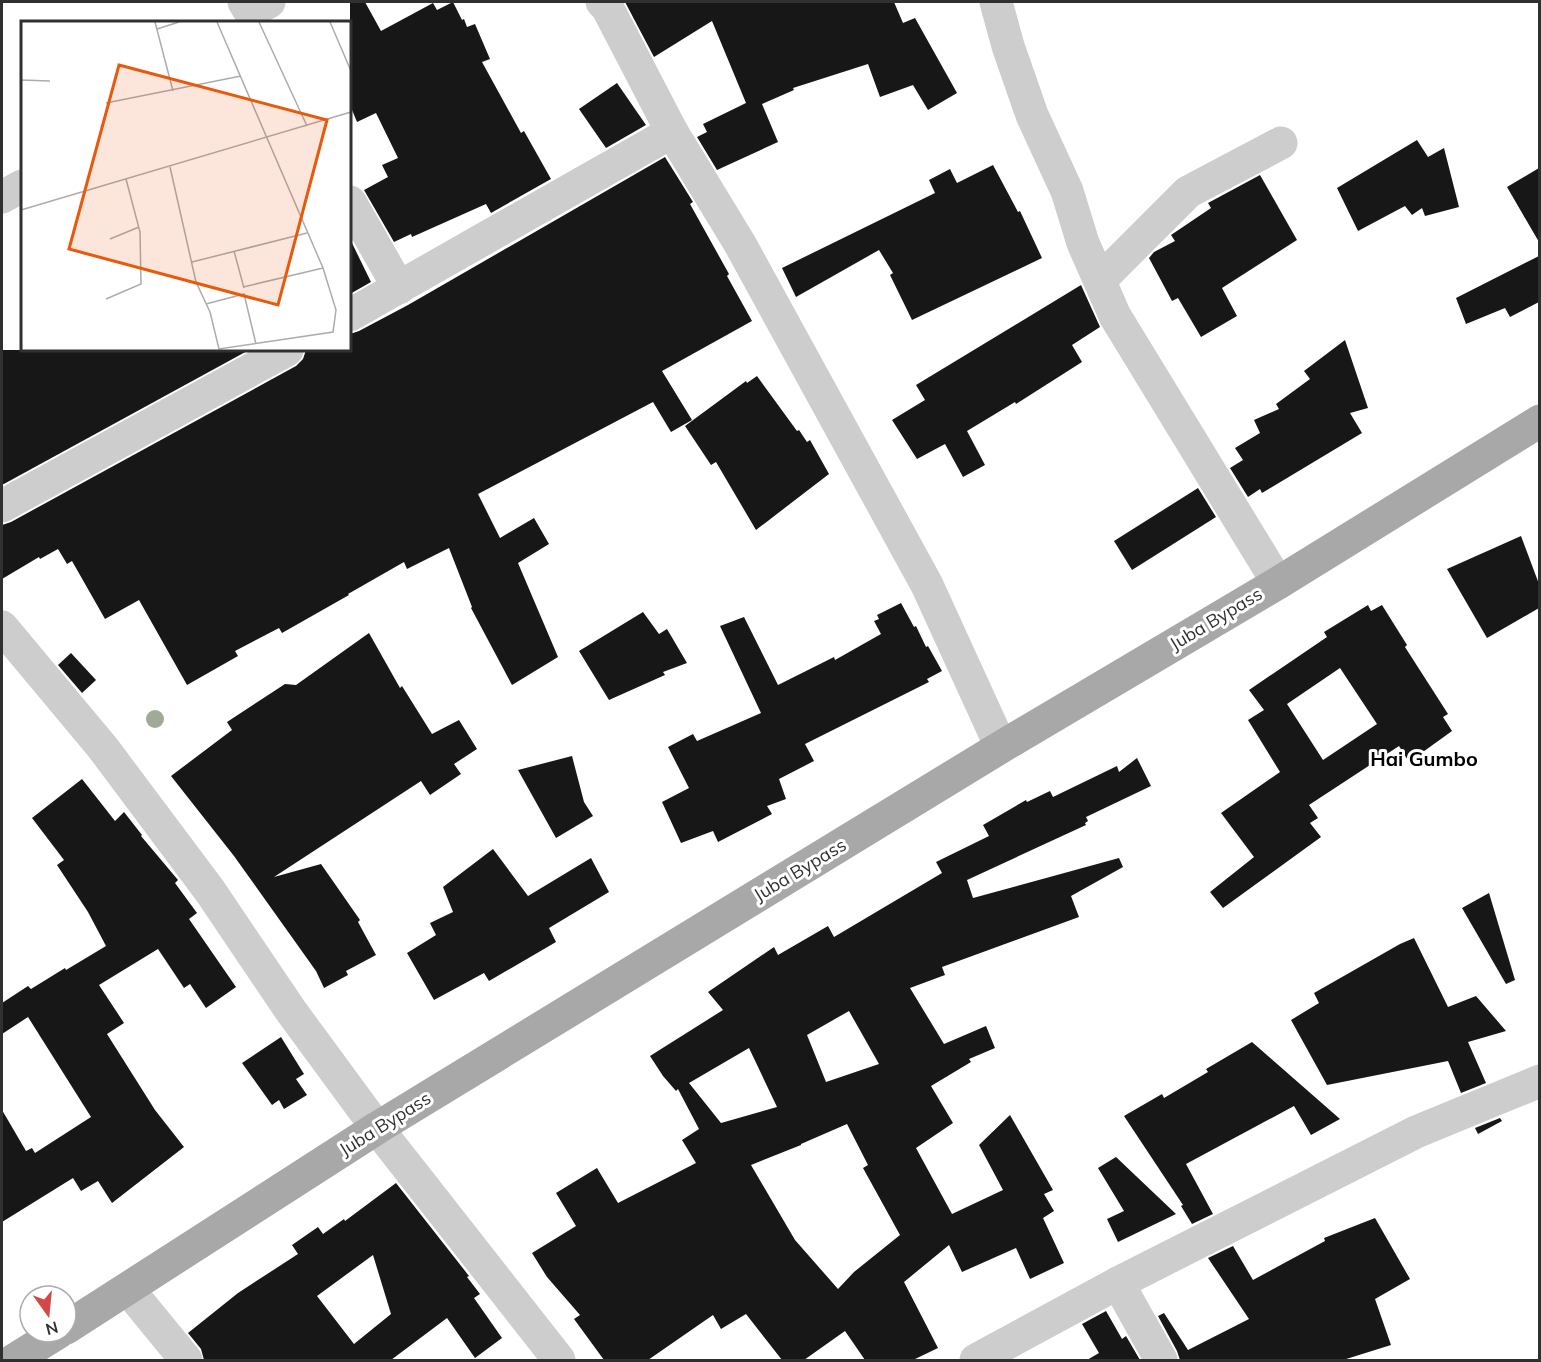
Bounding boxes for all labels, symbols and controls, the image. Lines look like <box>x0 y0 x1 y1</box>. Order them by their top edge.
inset map <box>21 21 351 351</box>
street label: Juba Bypass <box>1165 582 1266 655</box>
district label: Hai Gumbo <box>1370 746 1478 771</box>
street label: Juba Bypass <box>749 833 850 906</box>
street label: Juba Bypass <box>335 1086 435 1161</box>
north arrow <box>18 1284 78 1344</box>
text: N <box>43 1317 60 1340</box>

